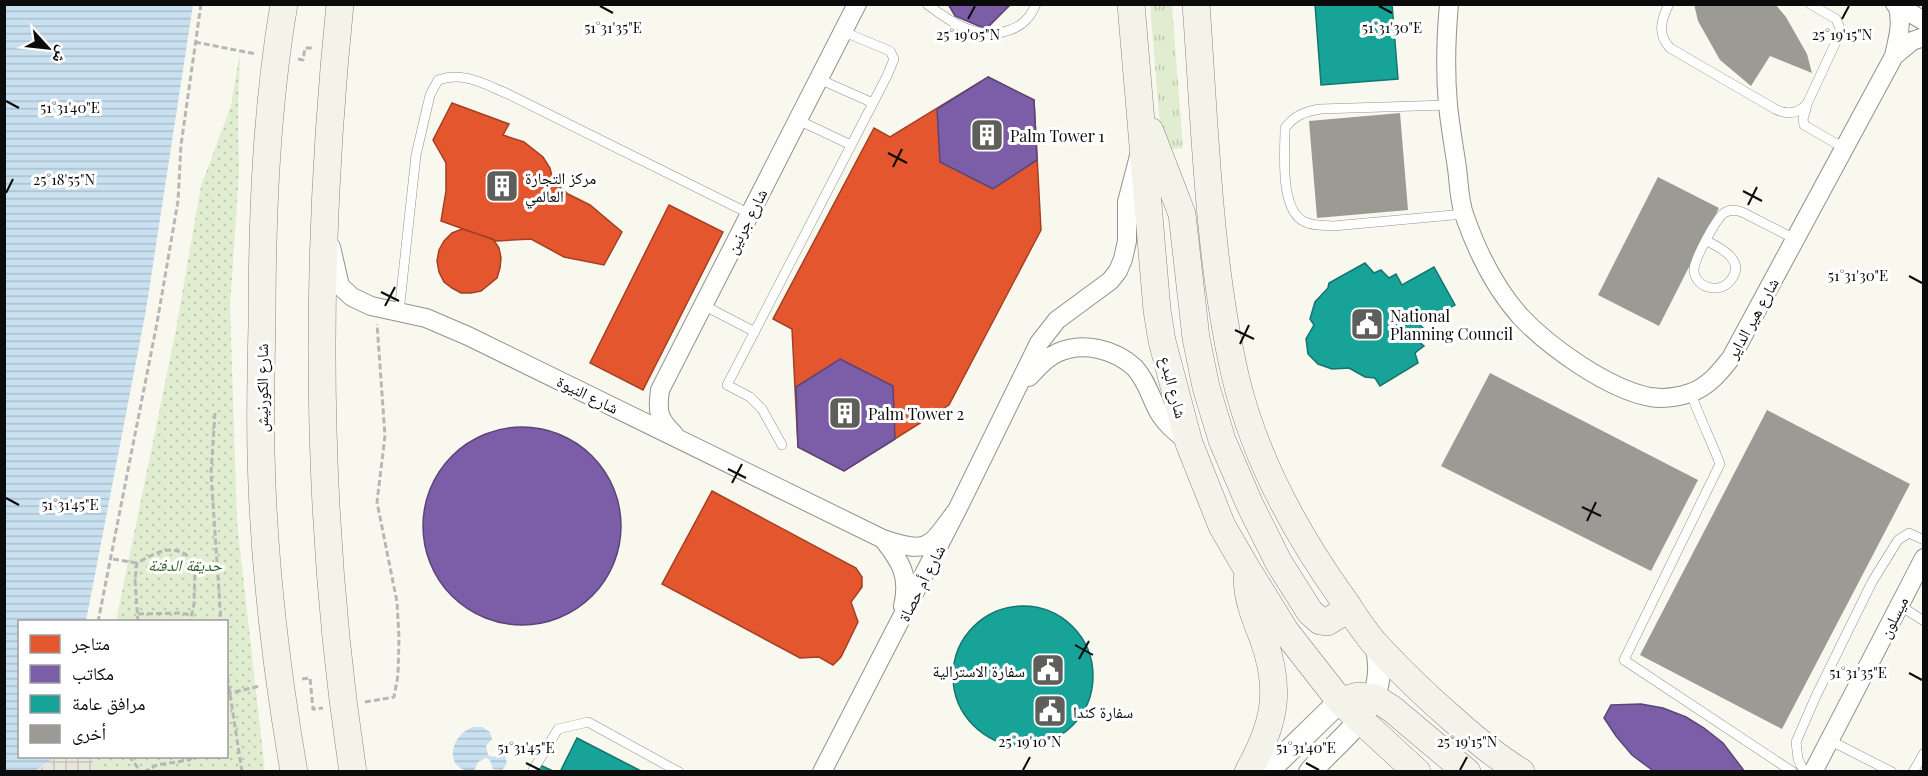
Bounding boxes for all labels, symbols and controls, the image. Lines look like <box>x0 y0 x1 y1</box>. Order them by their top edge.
text: 51°31'35"E <box>584 17 642 37</box>
text: 51°31'30"E <box>1362 17 1422 37</box>
north arrow <box>18 18 78 78</box>
text: 25°19'05"N <box>936 24 1000 44</box>
text: 25°19'15"N <box>1812 24 1873 44</box>
text: ش <box>49 43 75 67</box>
text: 51°31'40"E <box>40 97 100 117</box>
building icon: Palm Tower 1 <box>969 117 1005 153</box>
place label: Palm Tower 1 <box>1010 125 1105 146</box>
place label: مركز التجارة العالمي <box>525 167 596 209</box>
building icon: مركز التجارة العالمي <box>484 168 520 204</box>
text: 25°18'55"N <box>33 169 95 189</box>
street label: شارع جرنين <box>721 185 772 258</box>
text: 51°31'30"E <box>1828 265 1888 285</box>
street label: شارع هير الداير <box>1721 274 1784 363</box>
place label: National Planning Council <box>1390 305 1513 344</box>
public building icon: National Planning Council <box>1349 306 1385 342</box>
street label: شارع الكورنيش <box>251 343 273 433</box>
street label: شارع البدع <box>1155 354 1192 421</box>
street label: شارع النيوة <box>553 370 622 419</box>
building icon: Palm Tower 2 <box>827 395 863 431</box>
place label: Palm Tower 2 <box>868 403 964 424</box>
text: 51°31'45"E <box>41 494 99 514</box>
street label: شارع أم حصاة <box>893 541 950 625</box>
park label: حديقة الدفنة <box>148 554 223 575</box>
street label: ميسلون <box>1874 592 1913 642</box>
legend <box>18 620 228 758</box>
text: متاجر <box>71 631 110 655</box>
public building icon: سفارة الاسترالية <box>1030 652 1066 688</box>
place label: سفارة الاسترالية <box>933 660 1025 681</box>
text: مكاتب <box>72 661 114 685</box>
text: 51°31'35"E <box>1829 662 1887 682</box>
text: مرافق عامة <box>72 691 145 715</box>
public building icon: سفارة كندا <box>1032 693 1068 729</box>
place label: سفارة كندا <box>1073 701 1133 722</box>
text: أخرى <box>72 721 106 745</box>
text: 25°19'10"N <box>998 731 1062 751</box>
text: 25°19'15"N <box>1437 731 1498 751</box>
text: 51°31'45"E <box>497 737 555 757</box>
text: 51°31'40"E <box>1276 737 1336 757</box>

